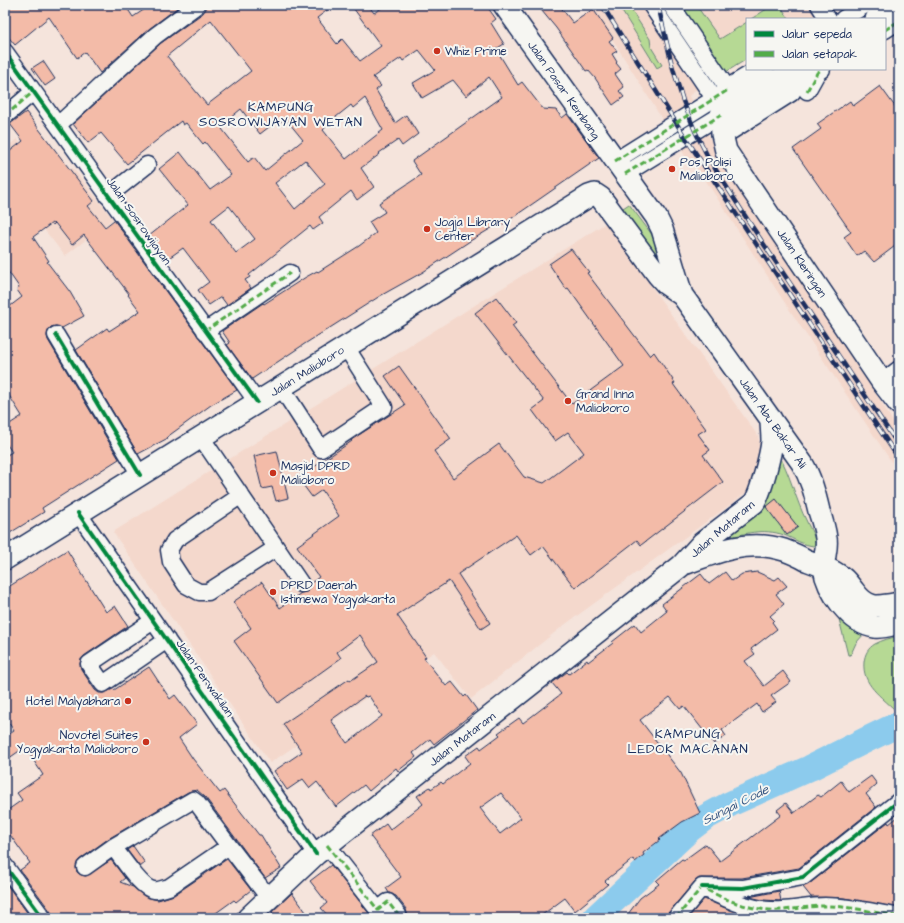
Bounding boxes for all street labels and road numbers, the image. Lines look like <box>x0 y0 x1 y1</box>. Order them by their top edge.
street label: Jalan Pasar Kembang <box>522 38 604 144</box>
street label: Jalan Sosrowijayan <box>101 174 175 269</box>
street label: Jalan Kleringan <box>771 226 831 302</box>
street label: Jalan Malioboro <box>267 342 348 401</box>
street label: Jalan Abu Bakar Ali <box>735 374 810 472</box>
street label: Jalan Mataram <box>686 496 759 562</box>
street label: Jalan Perwakilan <box>172 636 238 720</box>
street label: Jalan Mataram <box>425 708 500 771</box>

